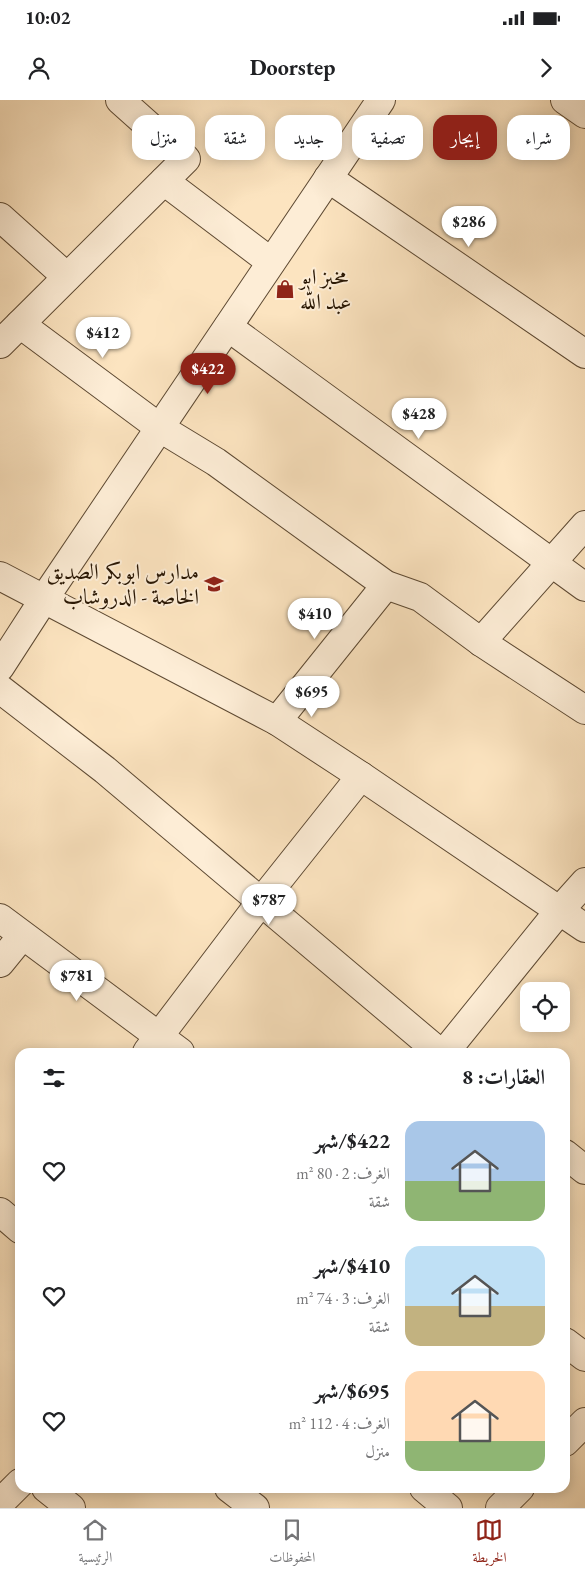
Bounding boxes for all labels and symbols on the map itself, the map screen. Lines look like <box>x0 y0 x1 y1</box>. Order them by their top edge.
pin: $286 <box>439 206 499 248</box>
place label: مخبز ابو عبد الله <box>298 262 352 316</box>
shop icon: مخبز ابو عبد الله <box>274 278 296 300</box>
pin: $412 <box>73 316 133 359</box>
pin: $422 <box>178 352 238 395</box>
pin: $428 <box>389 398 449 440</box>
place label: مدارس ابوبكر الصديق الخاصة - الدروشاب <box>46 557 199 611</box>
school or university icon: مدارس ابوبكر الصديق الخاصة - الدروشاب <box>203 573 225 595</box>
pin: $410 <box>285 598 345 640</box>
pin: $695 <box>282 676 342 718</box>
pin: $787 <box>239 884 299 926</box>
pin: $781 <box>47 960 107 1002</box>

